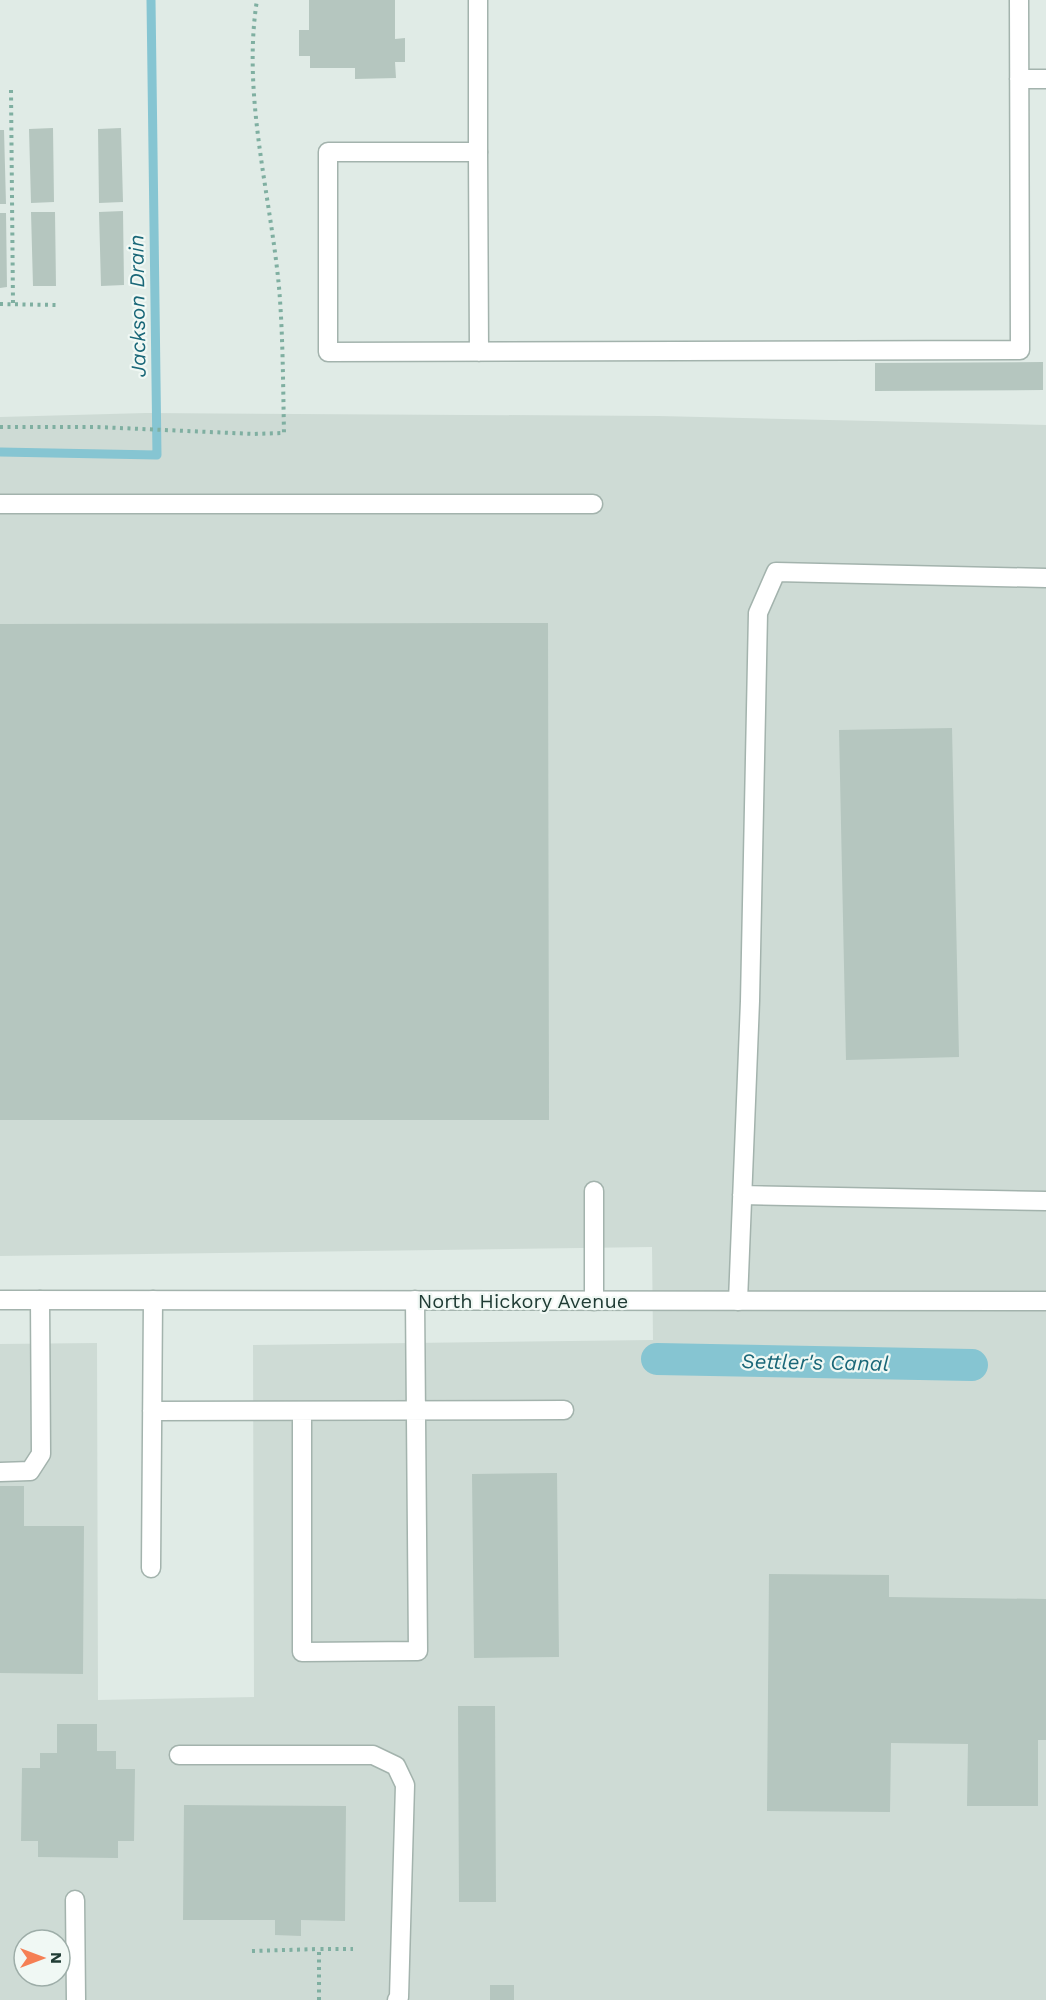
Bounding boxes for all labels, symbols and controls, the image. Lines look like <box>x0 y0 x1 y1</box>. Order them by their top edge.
water label: Jackson Drain <box>123 234 151 378</box>
street label: North Hickory Avenue <box>418 1289 628 1313</box>
water label: Settler's Canal <box>741 1348 889 1376</box>
north arrow <box>12 1928 72 1988</box>
text: N <box>47 1952 66 1964</box>

